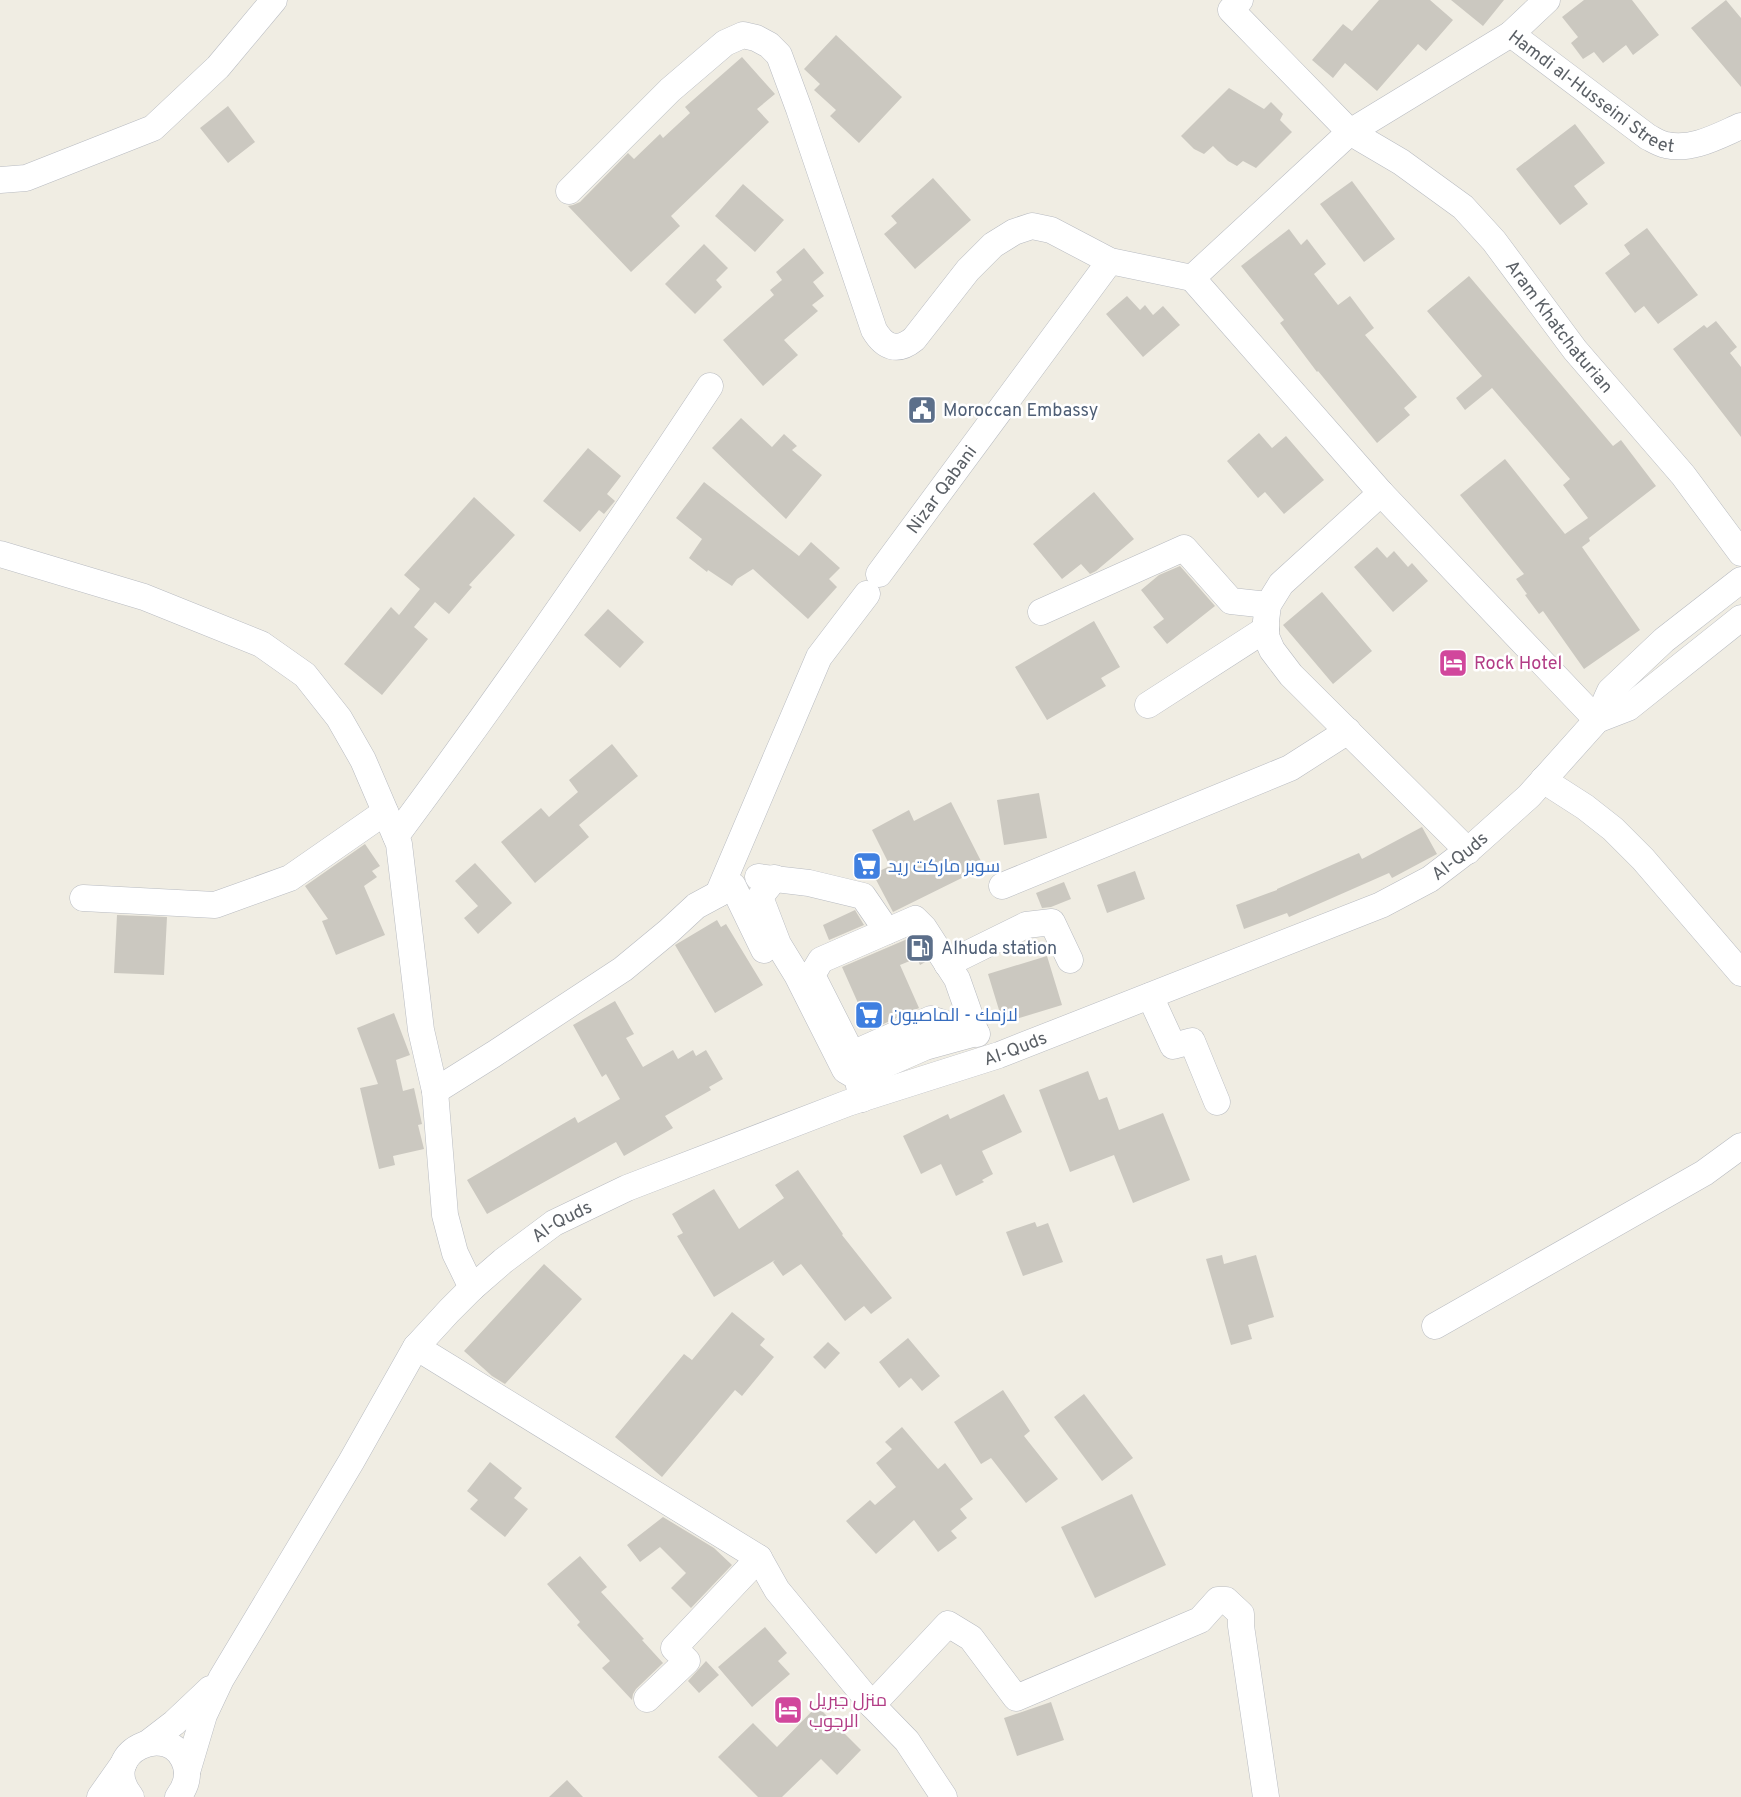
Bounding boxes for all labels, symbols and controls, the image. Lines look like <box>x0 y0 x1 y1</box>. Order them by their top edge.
street label: Hamdi al-Husseini Street <box>1503 26 1676 159</box>
street label: Aram Khatchaturian <box>1499 256 1617 399</box>
public building icon: Moroccan Embassy <box>906 394 938 426</box>
place label: Moroccan Embassy <box>943 400 1098 423</box>
street label: Nizar Qabani <box>902 442 983 539</box>
hotel icon: Rock Hotel <box>1437 647 1469 679</box>
place label: Rock Hotel <box>1474 653 1562 676</box>
street label: Al-Quds <box>1428 828 1494 887</box>
supermarket icon: سوبر ماركت ريد <box>851 850 883 882</box>
place label: سوبر ماركت ريد <box>888 856 1000 879</box>
fuel station icon: Alhuda station <box>904 932 936 964</box>
place label: Alhuda station <box>941 938 1057 961</box>
supermarket icon: لازمك - الماصيون <box>853 999 885 1031</box>
place label: لازمك - الماصيون <box>890 1005 1018 1028</box>
street label: Al-Quds <box>981 1027 1051 1072</box>
street label: Al-Quds <box>528 1196 596 1249</box>
place label: منزل جبريل الرجوب <box>809 1690 887 1734</box>
hotel icon: منزل جبريل الرجوب <box>772 1694 804 1726</box>

